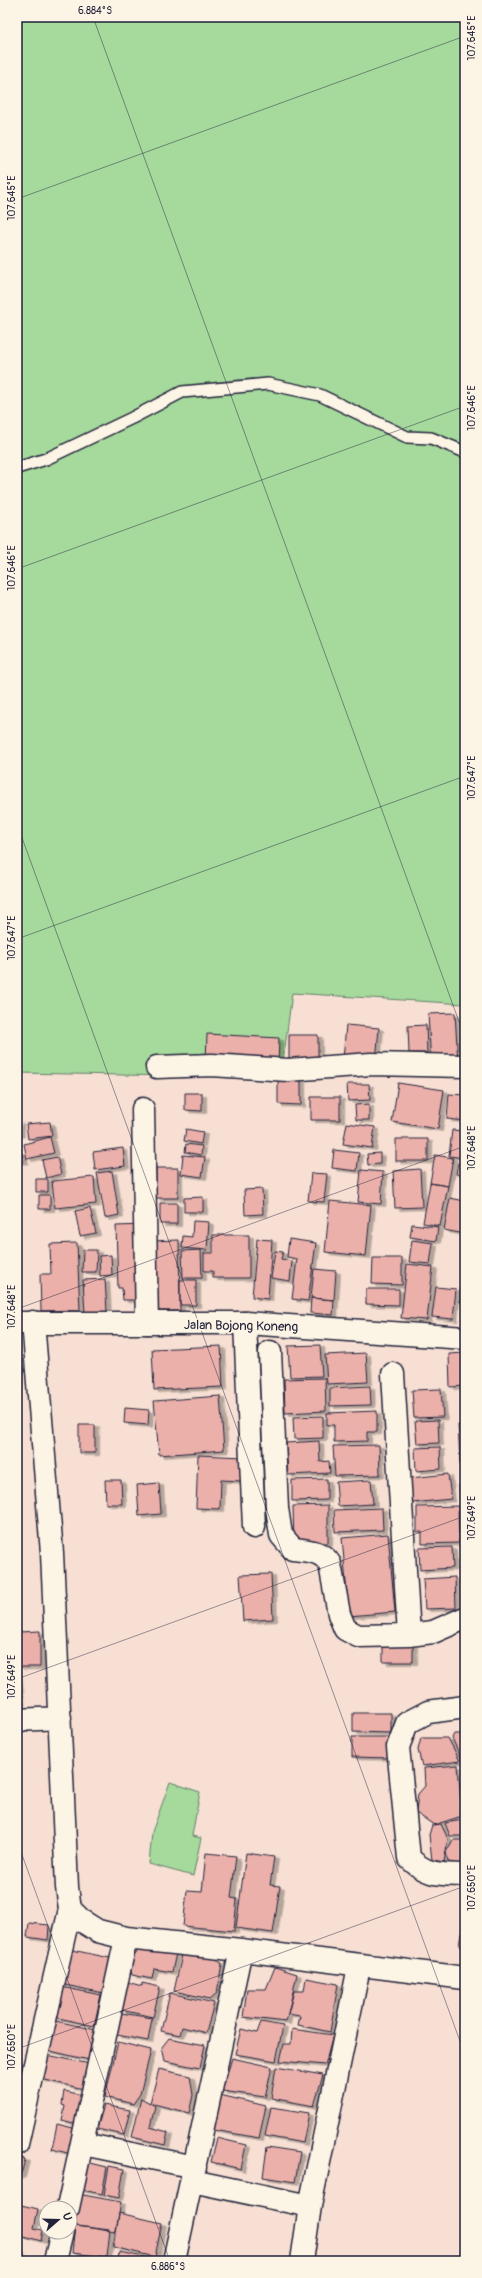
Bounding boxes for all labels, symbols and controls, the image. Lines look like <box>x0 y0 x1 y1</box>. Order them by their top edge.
text: 6.884°S <box>78 5 112 17</box>
text: 107.645°E <box>466 16 478 60</box>
text: 107.645°E <box>6 176 18 220</box>
text: 107.646°E <box>466 385 478 431</box>
text: 107.646°E <box>6 545 18 591</box>
text: 107.647°E <box>466 756 478 800</box>
text: 107.647°E <box>6 916 18 960</box>
text: 107.648°E <box>466 1126 478 1170</box>
text: 107.648°E <box>6 1285 18 1329</box>
street label: Jalan Bojong Koneng <box>184 1317 299 1335</box>
text: 107.649°E <box>466 1496 478 1540</box>
text: 107.649°E <box>6 1655 18 1699</box>
text: 107.650°E <box>466 1865 478 1911</box>
text: 107.650°E <box>6 2024 18 2070</box>
north arrow <box>38 2200 78 2240</box>
text: U <box>60 2211 74 2222</box>
text: 6.886°S <box>151 2261 185 2273</box>

